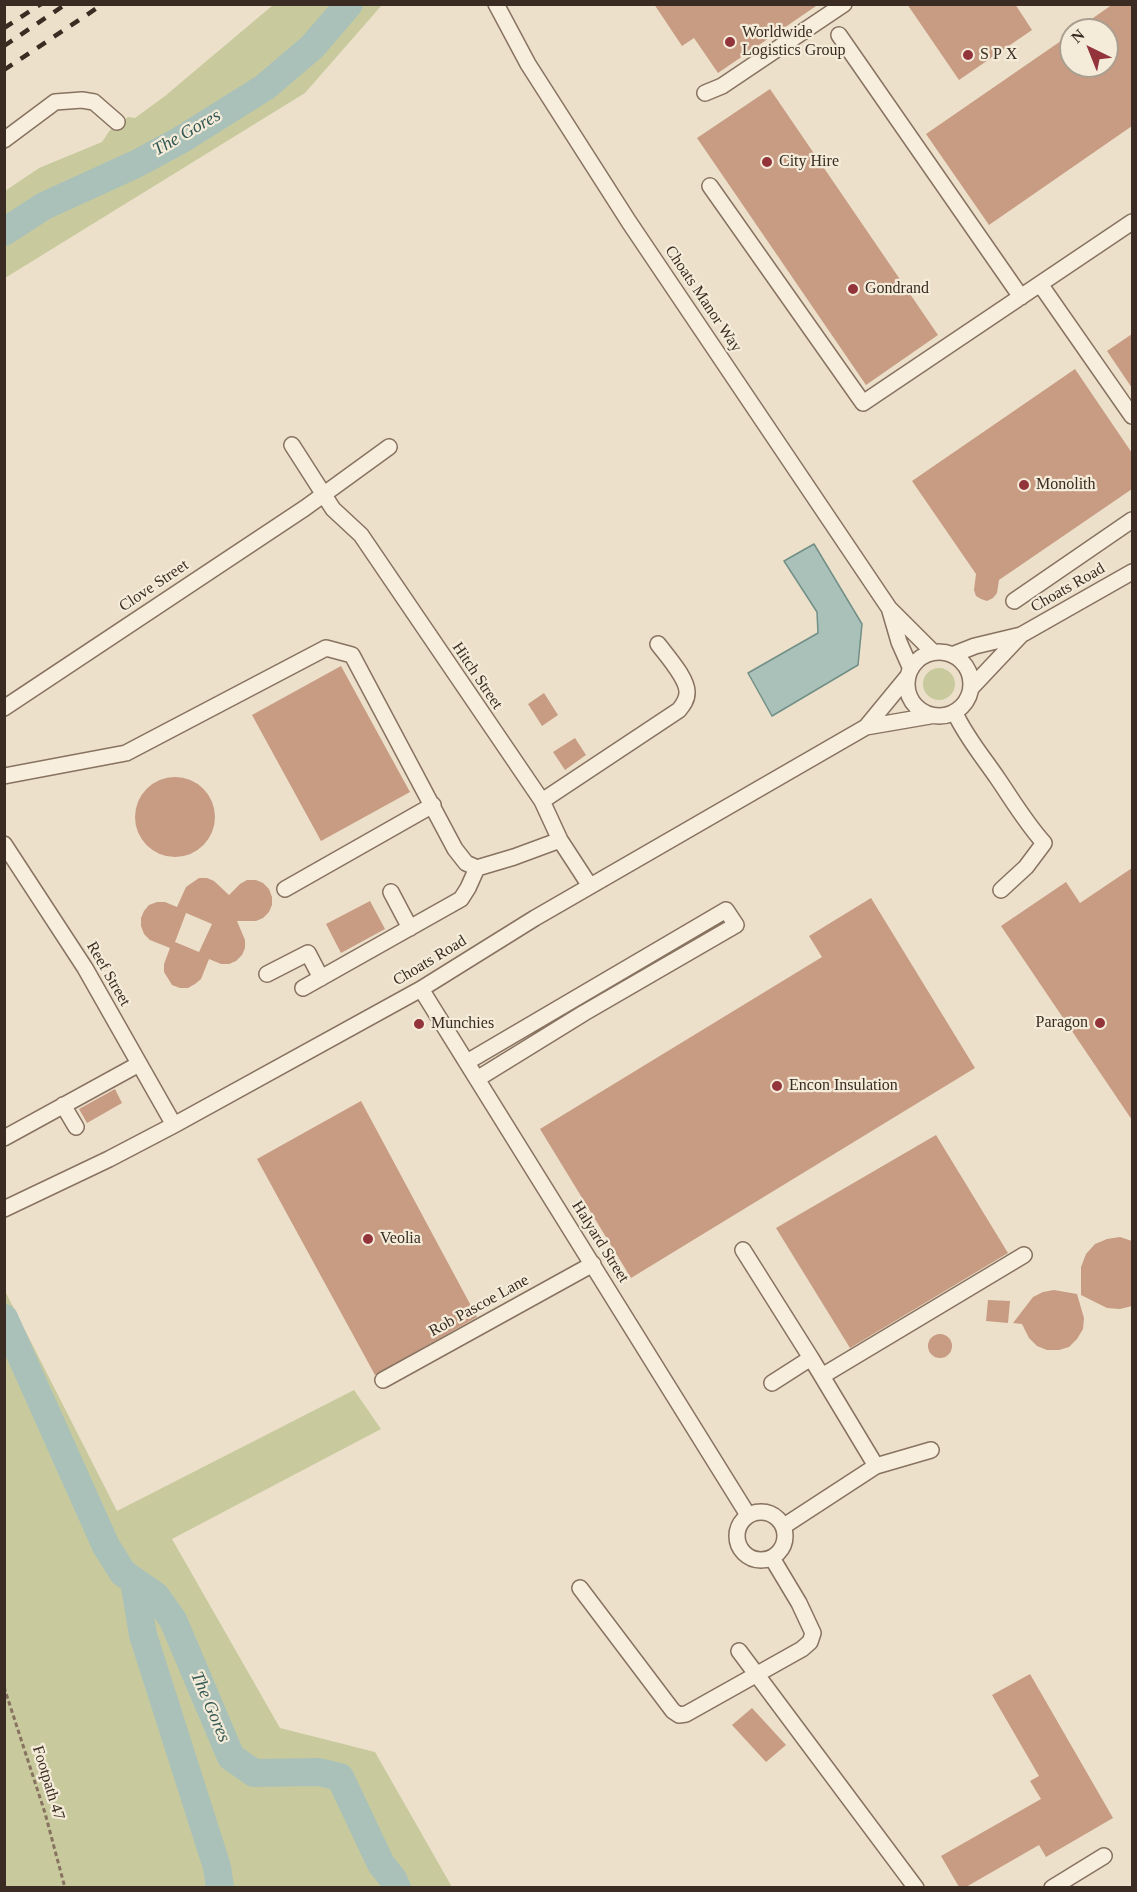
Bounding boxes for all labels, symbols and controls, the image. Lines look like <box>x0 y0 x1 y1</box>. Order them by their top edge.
north arrow <box>1059 18 1119 78</box>
place label: Worldwide Logistics Group <box>742 23 846 61</box>
text: N <box>1068 26 1088 46</box>
marker: Worldwide Logistics Group <box>723 35 737 49</box>
place label: S P X <box>980 45 1017 65</box>
marker: S P X <box>961 48 975 62</box>
water label: The Gores <box>149 105 225 161</box>
place label: City Hire <box>779 152 839 172</box>
marker: City Hire <box>760 155 774 169</box>
street label: Choats Manor Way <box>660 242 746 356</box>
place label: Gondrand <box>865 279 929 299</box>
marker: Gondrand <box>846 282 860 296</box>
place label: Monolith <box>1036 475 1096 495</box>
marker: Monolith <box>1017 478 1031 492</box>
street label: Clove Street <box>116 556 192 616</box>
street label: Choats Road <box>1028 559 1108 617</box>
street label: Hitch Street <box>448 639 506 713</box>
street label: Choats Road <box>390 932 470 990</box>
street label: Reef Street <box>82 938 134 1010</box>
place label: Paragon <box>1036 1013 1088 1033</box>
place label: Munchies <box>431 1014 494 1034</box>
marker: Paragon <box>1093 1016 1107 1030</box>
marker: Munchies <box>412 1017 426 1031</box>
place label: Encon Insulation <box>789 1076 898 1096</box>
marker: Encon Insulation <box>770 1079 784 1093</box>
street label: Halyard Street <box>567 1198 633 1286</box>
place label: Veolia <box>380 1229 421 1249</box>
marker: Veolia <box>361 1232 375 1246</box>
street label: Rob Pascoe Lane <box>426 1271 532 1341</box>
water label: The Gores <box>185 1668 235 1746</box>
street label: Footpath 47 <box>28 1743 68 1823</box>

